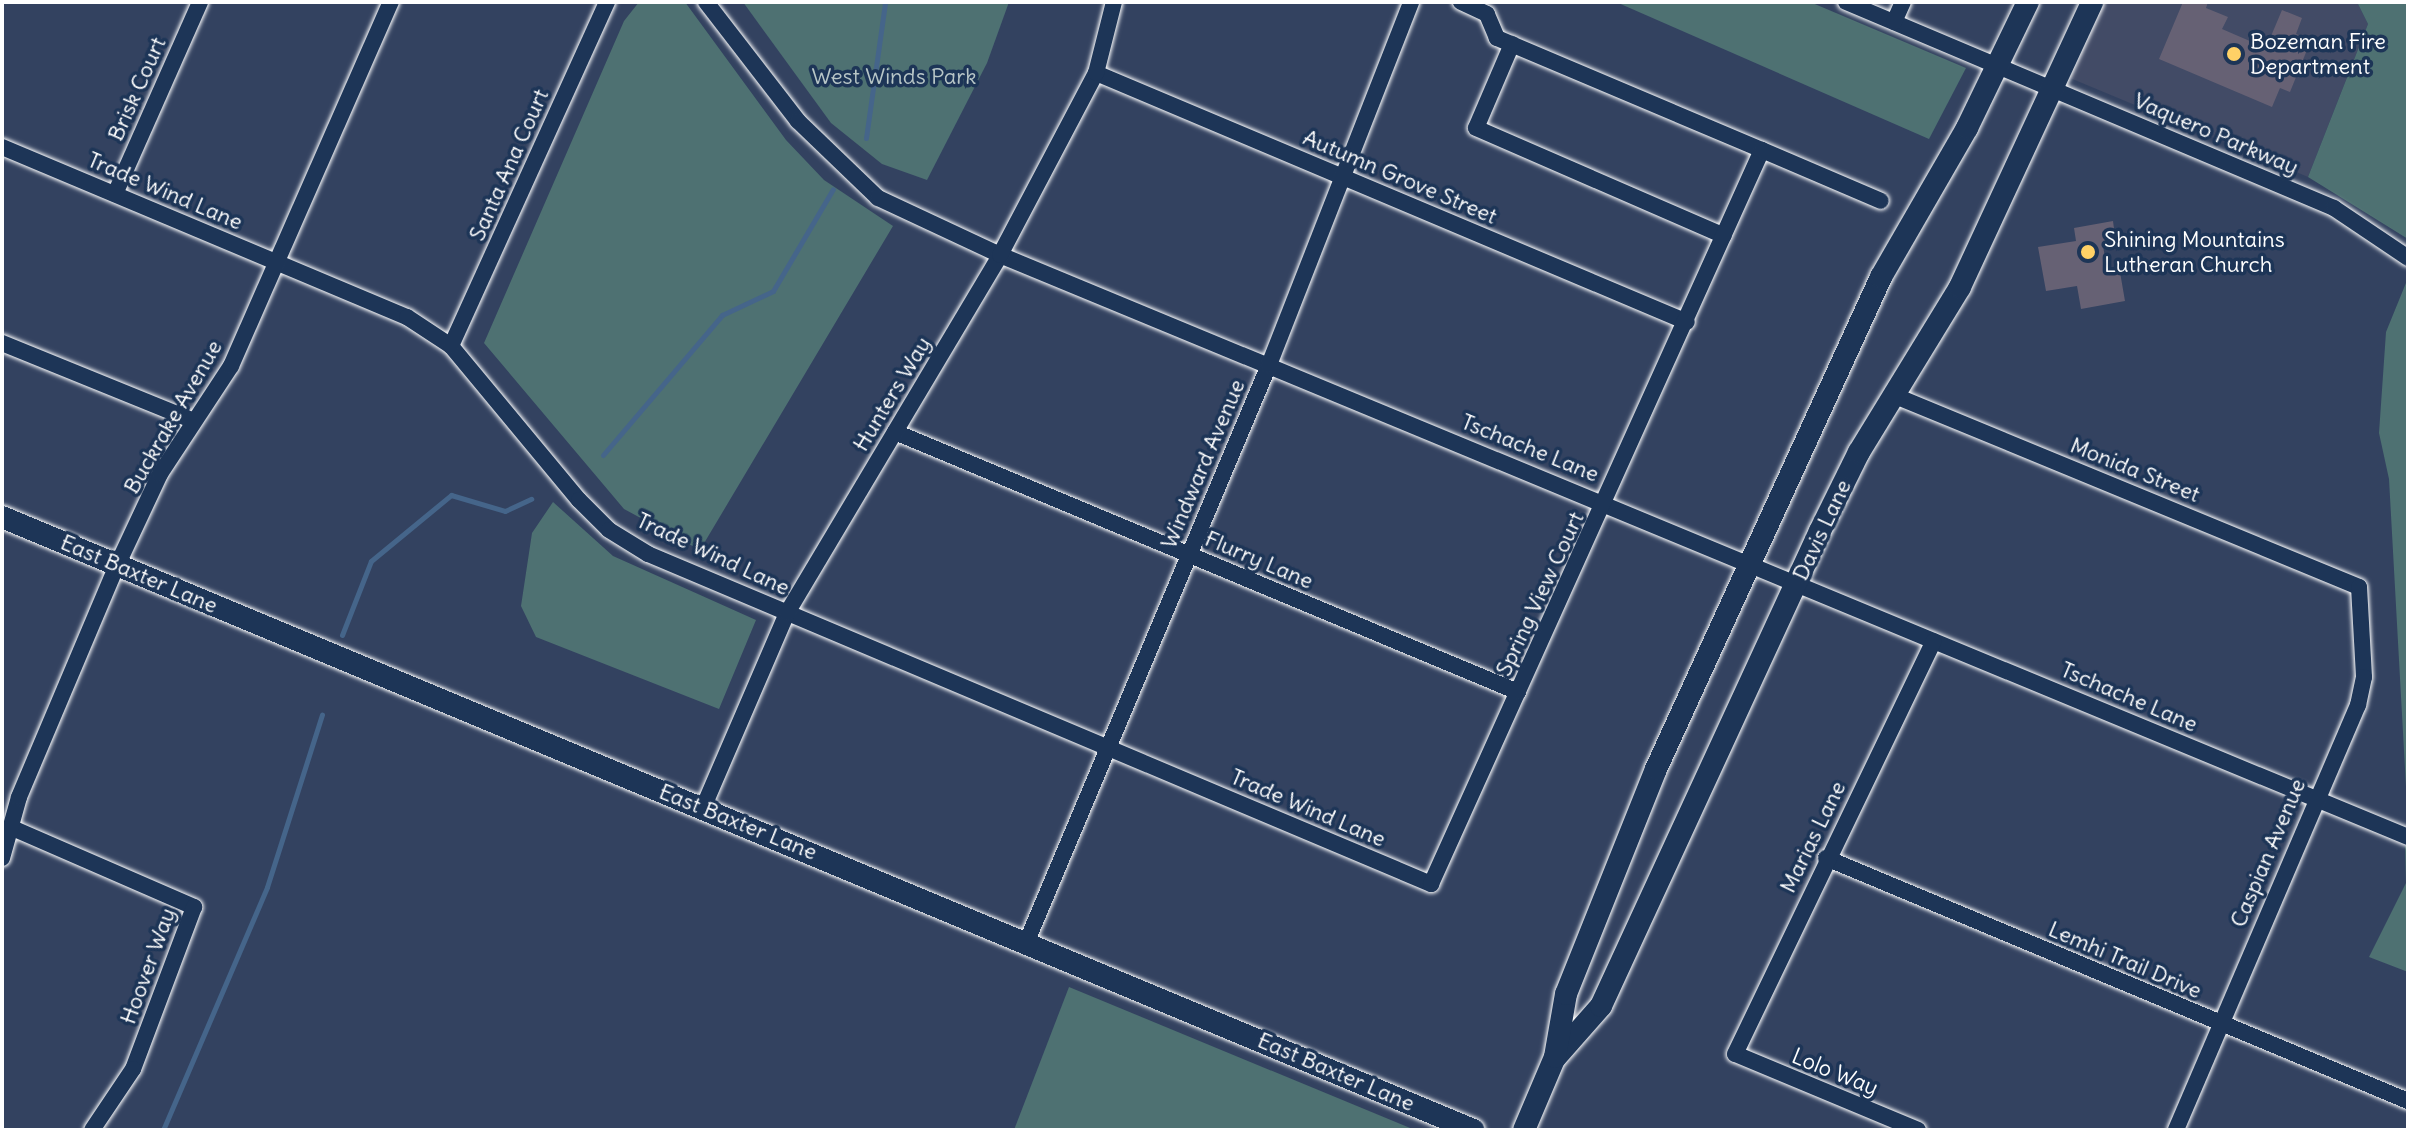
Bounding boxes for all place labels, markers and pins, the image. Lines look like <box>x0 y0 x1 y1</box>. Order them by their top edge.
place label: Bozeman Fire Department <box>2250 28 2386 80</box>
marker: Bozeman Fire Department <box>2225 45 2243 63</box>
place label: Shining Mountains Lutheran Church <box>2104 226 2285 278</box>
marker: Shining Mountains Lutheran Church <box>2079 243 2097 261</box>

